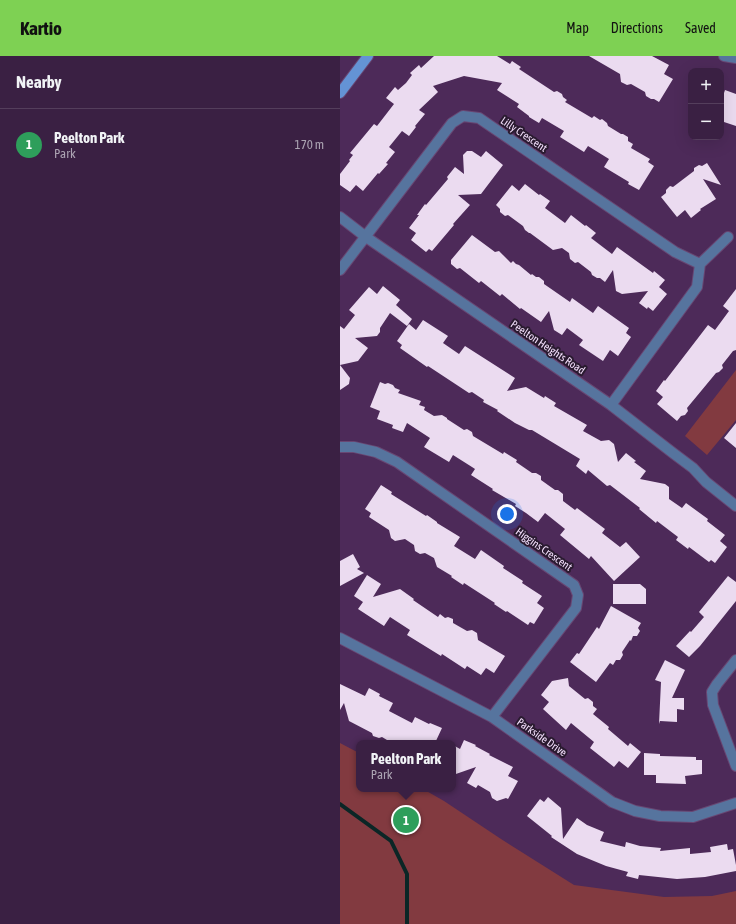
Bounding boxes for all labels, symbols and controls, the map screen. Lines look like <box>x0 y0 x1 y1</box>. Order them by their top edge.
text: Kartio <box>20 17 62 39</box>
text: Map <box>566 20 589 36</box>
text: Directions <box>611 20 663 36</box>
text: Saved <box>685 20 716 36</box>
map controls <box>688 68 724 140</box>
button: + <box>688 68 724 104</box>
text: Nearby <box>16 72 62 92</box>
button: − <box>688 104 724 140</box>
street label: Lilly Crescent <box>499 114 549 154</box>
text: Peelton Park <box>54 129 124 146</box>
text: 1 <box>26 137 32 152</box>
text: 170 m <box>295 137 324 152</box>
text: Park <box>54 146 76 161</box>
street label: Peelton Heights Road <box>509 318 587 376</box>
your location <box>497 504 517 524</box>
street label: Higgins Crescent <box>514 525 574 573</box>
street label: Parkside Drive <box>515 715 569 759</box>
popup <box>356 740 456 792</box>
text: Peelton Park <box>371 750 441 767</box>
text: Park <box>371 767 393 782</box>
pin: 1 <box>393 805 419 835</box>

